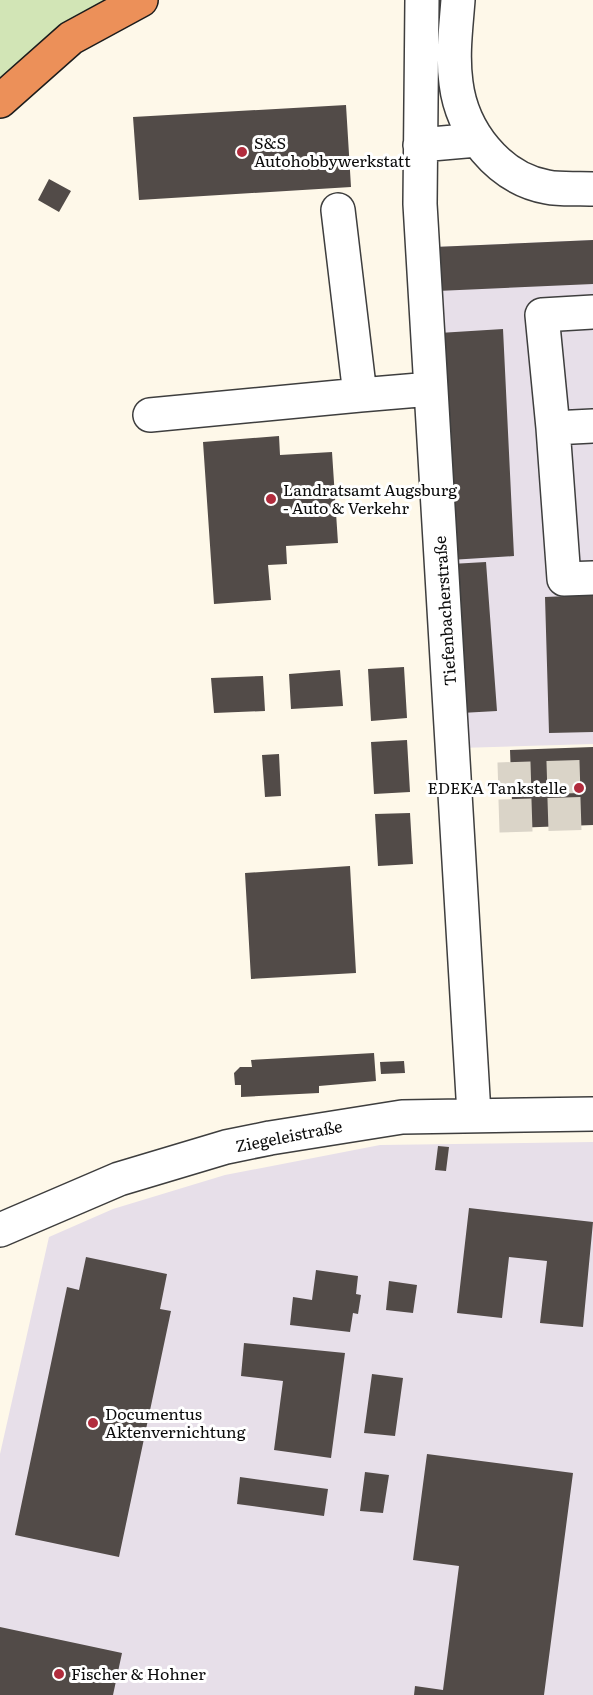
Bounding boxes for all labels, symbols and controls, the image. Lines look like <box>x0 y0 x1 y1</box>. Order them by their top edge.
place label: S&S Autohobbywerkstatt <box>254 130 411 172</box>
marker: S&S Autohobbywerkstatt <box>235 145 249 159</box>
place label: Landratsamt Augsburg - Auto & Verkehr <box>283 477 457 519</box>
marker: Landratsamt Augsburg - Auto & Verkehr <box>264 492 278 506</box>
street label: Tiefenbacherstraße <box>427 535 461 687</box>
place label: EDEKA Tankstelle <box>427 775 567 799</box>
marker: EDEKA Tankstelle <box>572 781 586 795</box>
street label: Ziegeleistraße <box>233 1113 344 1157</box>
place label: Documentus Aktenvernichtung <box>105 1401 246 1443</box>
marker: Documentus Aktenvernichtung <box>86 1416 100 1430</box>
place label: Fischer & Hohner <box>71 1661 206 1685</box>
marker: Fischer & Hohner <box>52 1667 66 1681</box>

